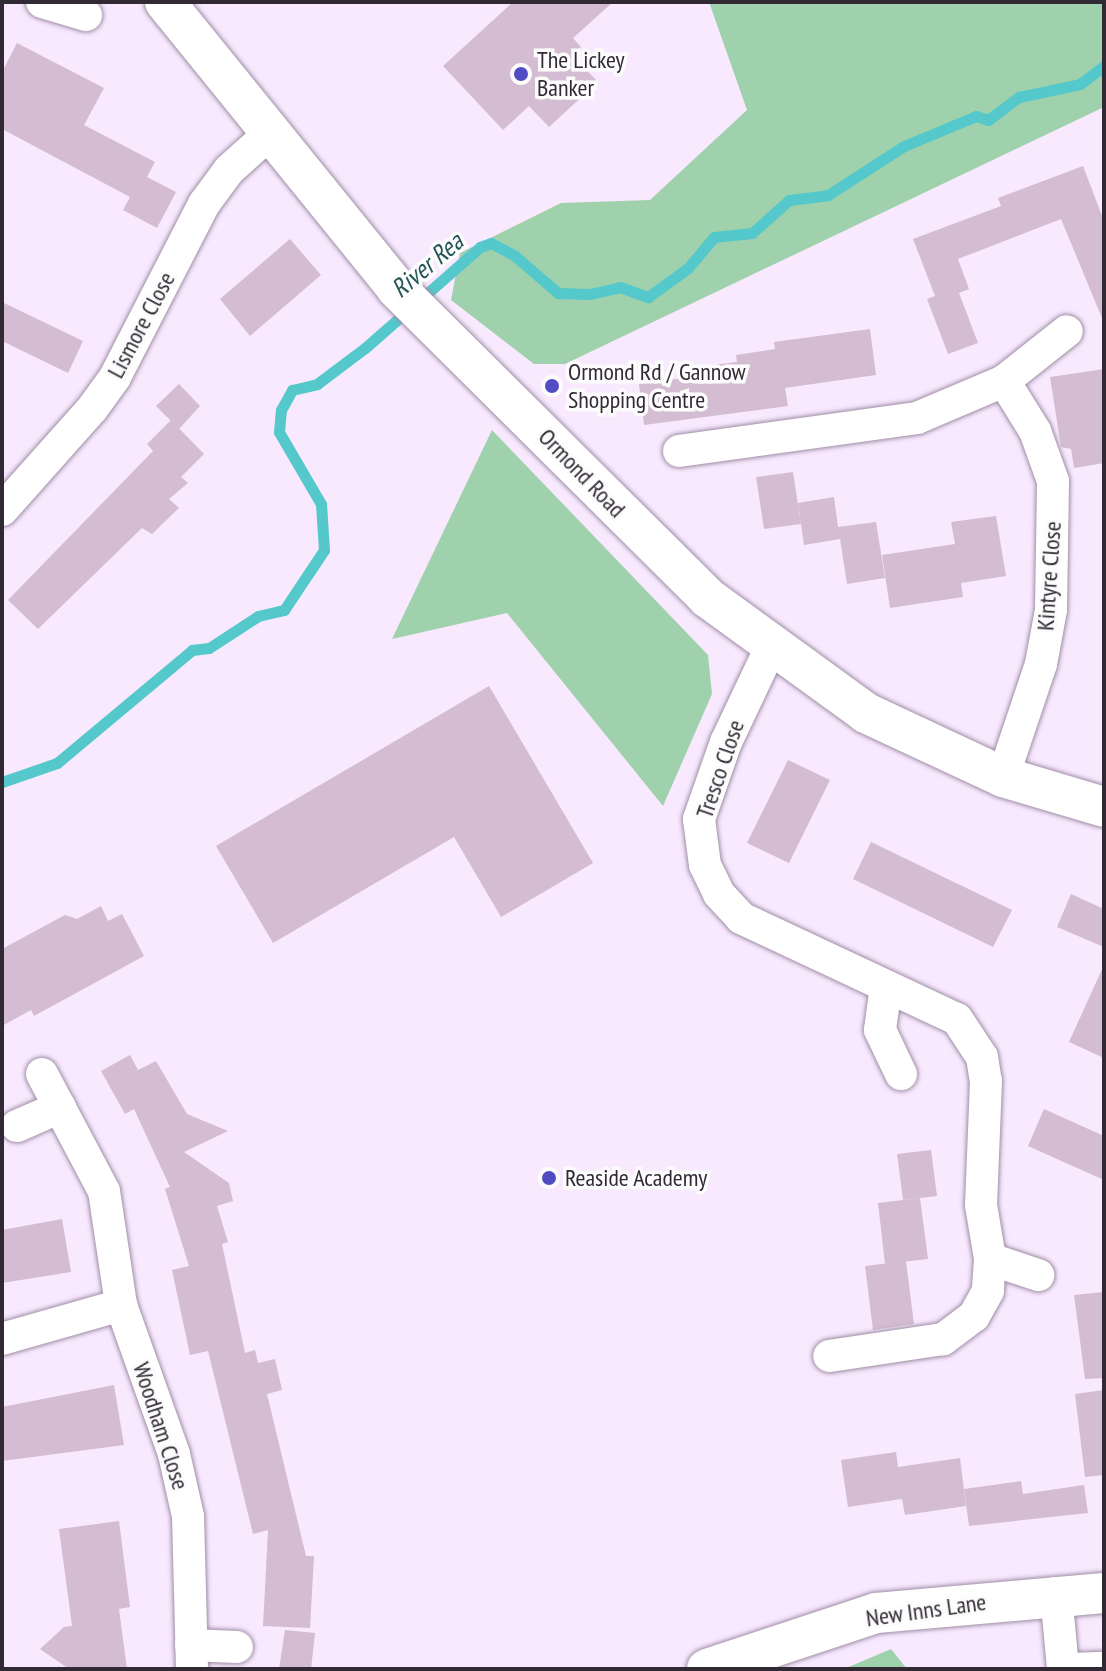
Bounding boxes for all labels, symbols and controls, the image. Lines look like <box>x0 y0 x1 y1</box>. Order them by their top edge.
place label: The Lickey Banker <box>537 46 625 102</box>
marker: The Lickey Banker <box>512 65 530 83</box>
water label: River Rea <box>385 226 469 304</box>
street label: Lismore Close <box>101 267 181 383</box>
place label: Ormond Rd / Gannow Shopping Centre <box>568 358 746 414</box>
marker: Ormond Rd / Gannow Shopping Centre <box>543 377 561 395</box>
street label: Ormond Road <box>532 422 632 524</box>
street label: Kintyre Close <box>1031 520 1067 632</box>
street label: Tresco Close <box>690 716 750 822</box>
place label: Reaside Academy <box>565 1164 708 1192</box>
marker: Reaside Academy <box>540 1169 558 1187</box>
street label: Woodham Close <box>127 1359 195 1493</box>
street label: New Inns Lane <box>864 1587 988 1633</box>

